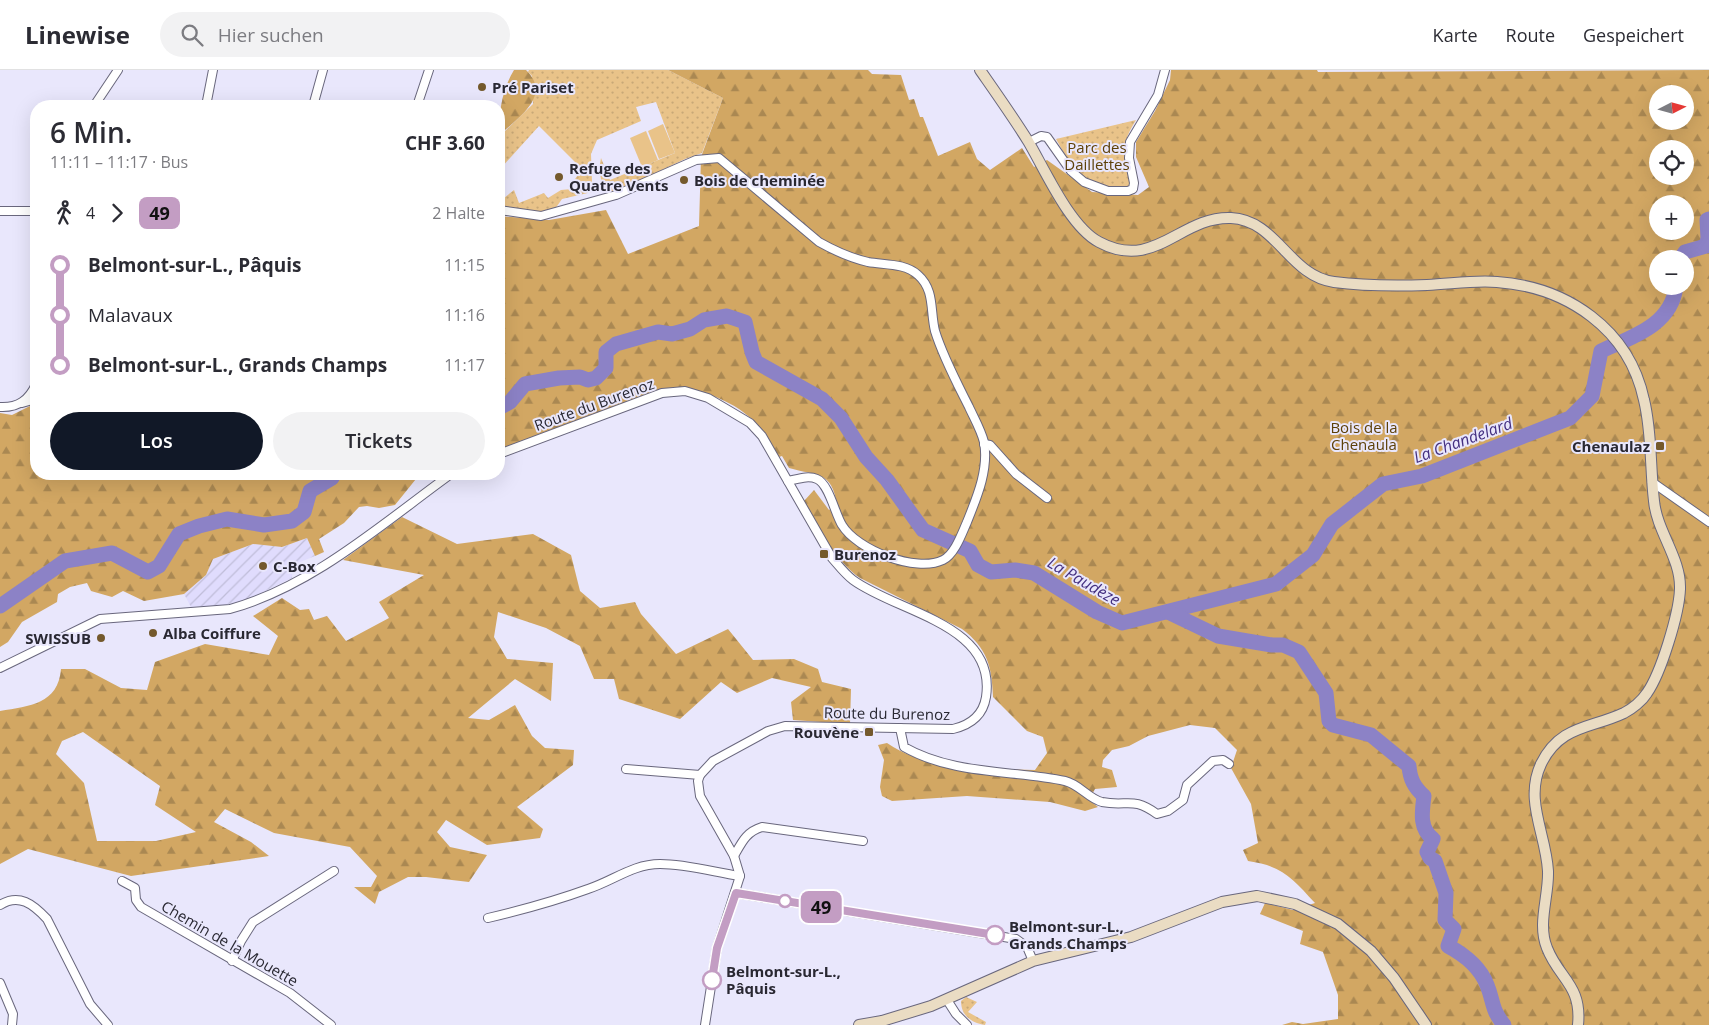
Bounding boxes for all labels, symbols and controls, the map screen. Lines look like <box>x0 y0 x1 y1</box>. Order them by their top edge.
search box <box>160 12 510 57</box>
text: Linewise <box>25 18 130 51</box>
icon: search <box>178 21 206 49</box>
text: Hier suchen <box>218 22 324 48</box>
text: Karte <box>1433 23 1478 47</box>
text: Route <box>1506 23 1555 47</box>
text: Gespeichert <box>1583 23 1684 47</box>
place label: Pré Pariset <box>492 77 574 97</box>
marker: Pré Pariset <box>476 81 488 93</box>
north arrow <box>1649 85 1694 130</box>
map controls <box>1649 85 1694 295</box>
text: 6 Min. <box>50 113 132 151</box>
text: CHF 3.60 <box>405 130 485 156</box>
park label: Parc des Daillettes <box>1064 137 1130 174</box>
button: locate <box>1649 140 1694 185</box>
text: 11:11 – 11:17 · Bus <box>50 151 188 173</box>
place label: Refuge des Quatre Vents <box>569 158 668 195</box>
place label: Bois de cheminée <box>694 170 825 190</box>
marker: Refuge des Quatre Vents <box>553 171 565 183</box>
marker: Bois de cheminée <box>678 174 690 186</box>
button: + <box>1649 195 1694 240</box>
icon: walk <box>50 199 78 227</box>
icon: forward <box>103 199 131 227</box>
text: 49 <box>149 201 170 225</box>
text: 4 <box>86 202 95 224</box>
text: 2 Halte <box>432 202 485 224</box>
button: − <box>1649 250 1694 295</box>
text: Belmont-sur-L., Pâquis <box>88 252 301 278</box>
text: 11:15 <box>444 254 485 276</box>
text: Malavaux <box>88 302 173 328</box>
text: 11:16 <box>444 304 485 326</box>
text: Belmont-sur-L., Grands Champs <box>88 352 387 378</box>
text: 11:17 <box>444 354 485 376</box>
street label: Route du Burenoz <box>531 373 657 435</box>
button: Los <box>50 412 263 470</box>
button: Tickets <box>273 412 485 470</box>
water label: La Chandelard <box>1411 412 1516 468</box>
park label: Bois de la Chenaula <box>1330 417 1398 454</box>
place label: Chenaulaz <box>1572 436 1650 456</box>
marker: Chenaulaz <box>1654 440 1666 452</box>
place label: Burenoz <box>834 544 896 564</box>
marker: Burenoz <box>818 548 830 560</box>
water label: La Paudèze <box>1044 551 1124 611</box>
place label: C-Box <box>273 556 316 576</box>
marker: C-Box <box>257 560 269 572</box>
place label: Alba Coiffure <box>163 623 261 643</box>
marker: Alba Coiffure <box>147 627 159 639</box>
place label: SWISSUB <box>25 628 91 648</box>
marker: SWISSUB <box>95 632 107 644</box>
street label: Route du Burenoz <box>824 702 950 724</box>
place label: Rouvène <box>794 722 859 742</box>
marker: Rouvène <box>863 726 875 738</box>
line badge: 49 <box>798 891 844 923</box>
unlabelled marker <box>778 894 792 908</box>
text: 49 <box>811 895 831 919</box>
street label: Chemin de la Mouette <box>158 896 302 990</box>
place label: Belmont-sur-L., Grands Champs <box>1009 916 1127 953</box>
marker: Belmont-sur-L., Grands Champs <box>985 925 1005 945</box>
place label: Belmont-sur-L., Pâquis <box>726 961 841 998</box>
marker: Belmont-sur-L., Pâquis <box>702 970 722 990</box>

